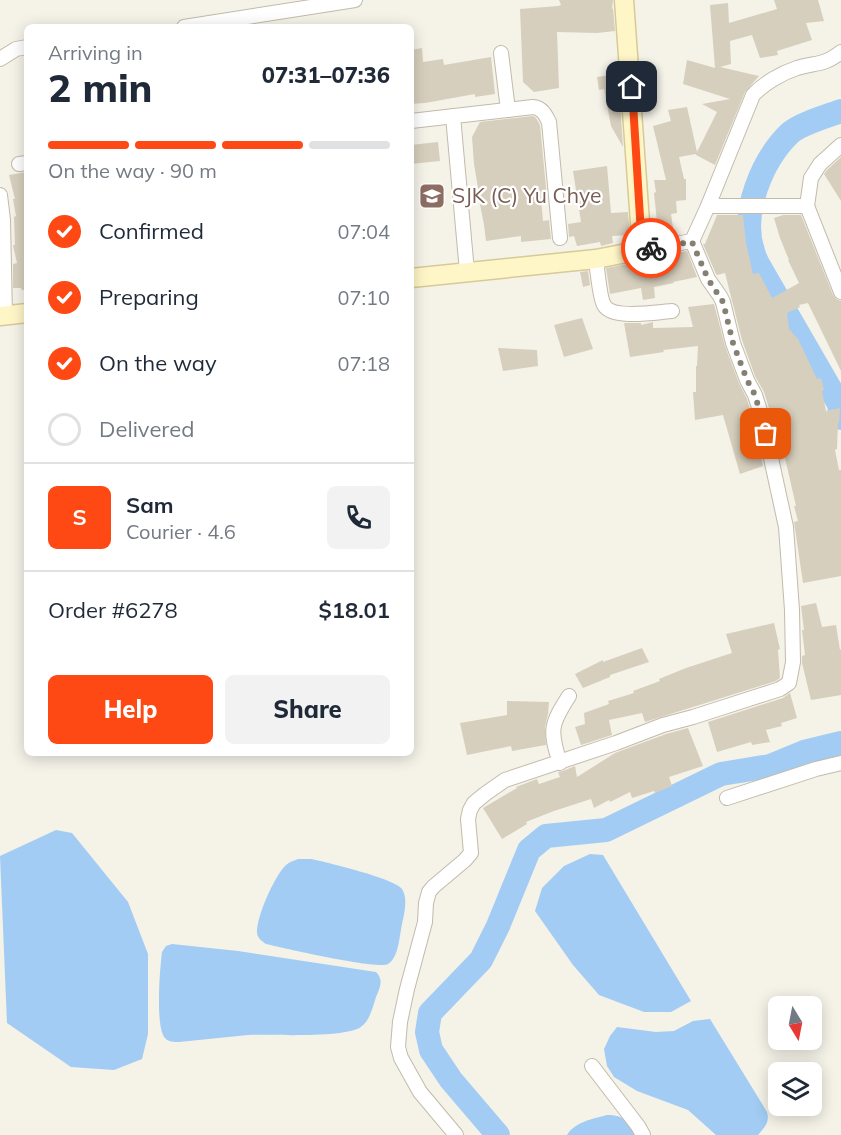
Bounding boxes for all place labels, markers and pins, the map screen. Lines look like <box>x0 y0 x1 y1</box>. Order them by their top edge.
pin <box>606 61 657 112</box>
school or university icon: SJK (C) Yu Chye <box>417 181 447 211</box>
place label: SJK (C) Yu Chye <box>452 182 601 208</box>
pin <box>740 408 791 459</box>

